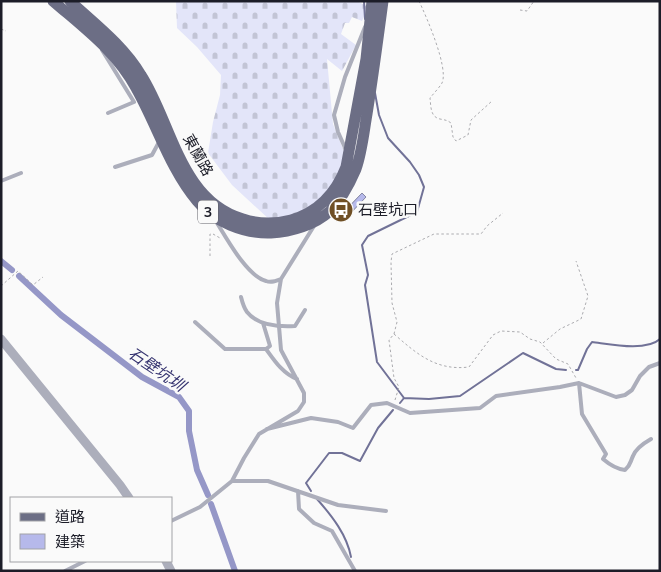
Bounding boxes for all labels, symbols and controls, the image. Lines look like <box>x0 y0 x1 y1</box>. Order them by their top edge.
street label: 東蘭路 <box>179 130 218 179</box>
bus stop icon: 石壁坑口 <box>328 197 354 223</box>
road number: 3 <box>198 200 218 223</box>
place label: 石壁坑口 <box>358 200 418 219</box>
water label: 石壁坑圳 <box>125 343 191 396</box>
legend <box>10 497 172 562</box>
text: 道路 <box>55 507 85 526</box>
text: 建築 <box>55 532 85 551</box>

